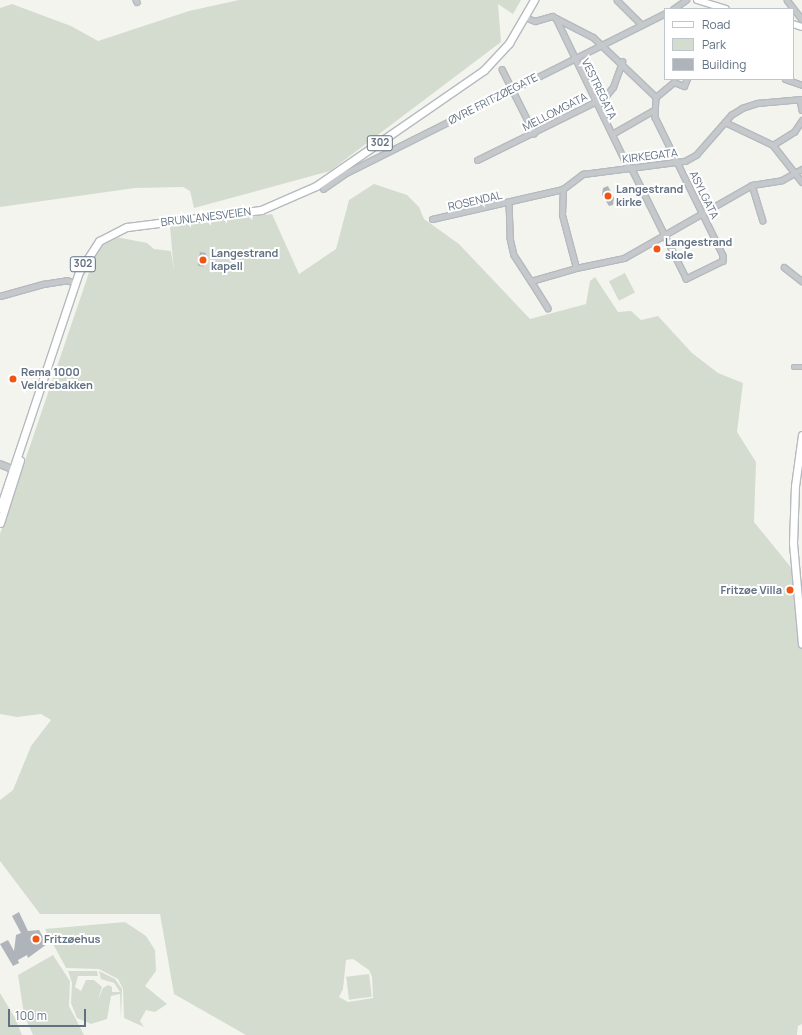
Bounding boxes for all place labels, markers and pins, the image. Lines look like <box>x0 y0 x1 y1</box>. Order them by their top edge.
place label: Langestrand kirke <box>616 183 683 209</box>
marker: Langestrand kirke <box>603 191 613 201</box>
place label: Langestrand skole <box>665 236 732 262</box>
marker: Langestrand skole <box>652 244 662 254</box>
place label: Langestrand kapell <box>211 247 278 273</box>
marker: Langestrand kapell <box>198 255 208 265</box>
place label: Rema 1000 Veldrebakken <box>21 366 93 392</box>
marker: Rema 1000 Veldrebakken <box>8 374 18 384</box>
place label: Fritzøe Villa <box>721 583 782 597</box>
marker: Fritzøe Villa <box>785 585 795 595</box>
place label: Fritzøehus <box>44 932 101 946</box>
marker: Fritzøehus <box>31 934 41 944</box>

